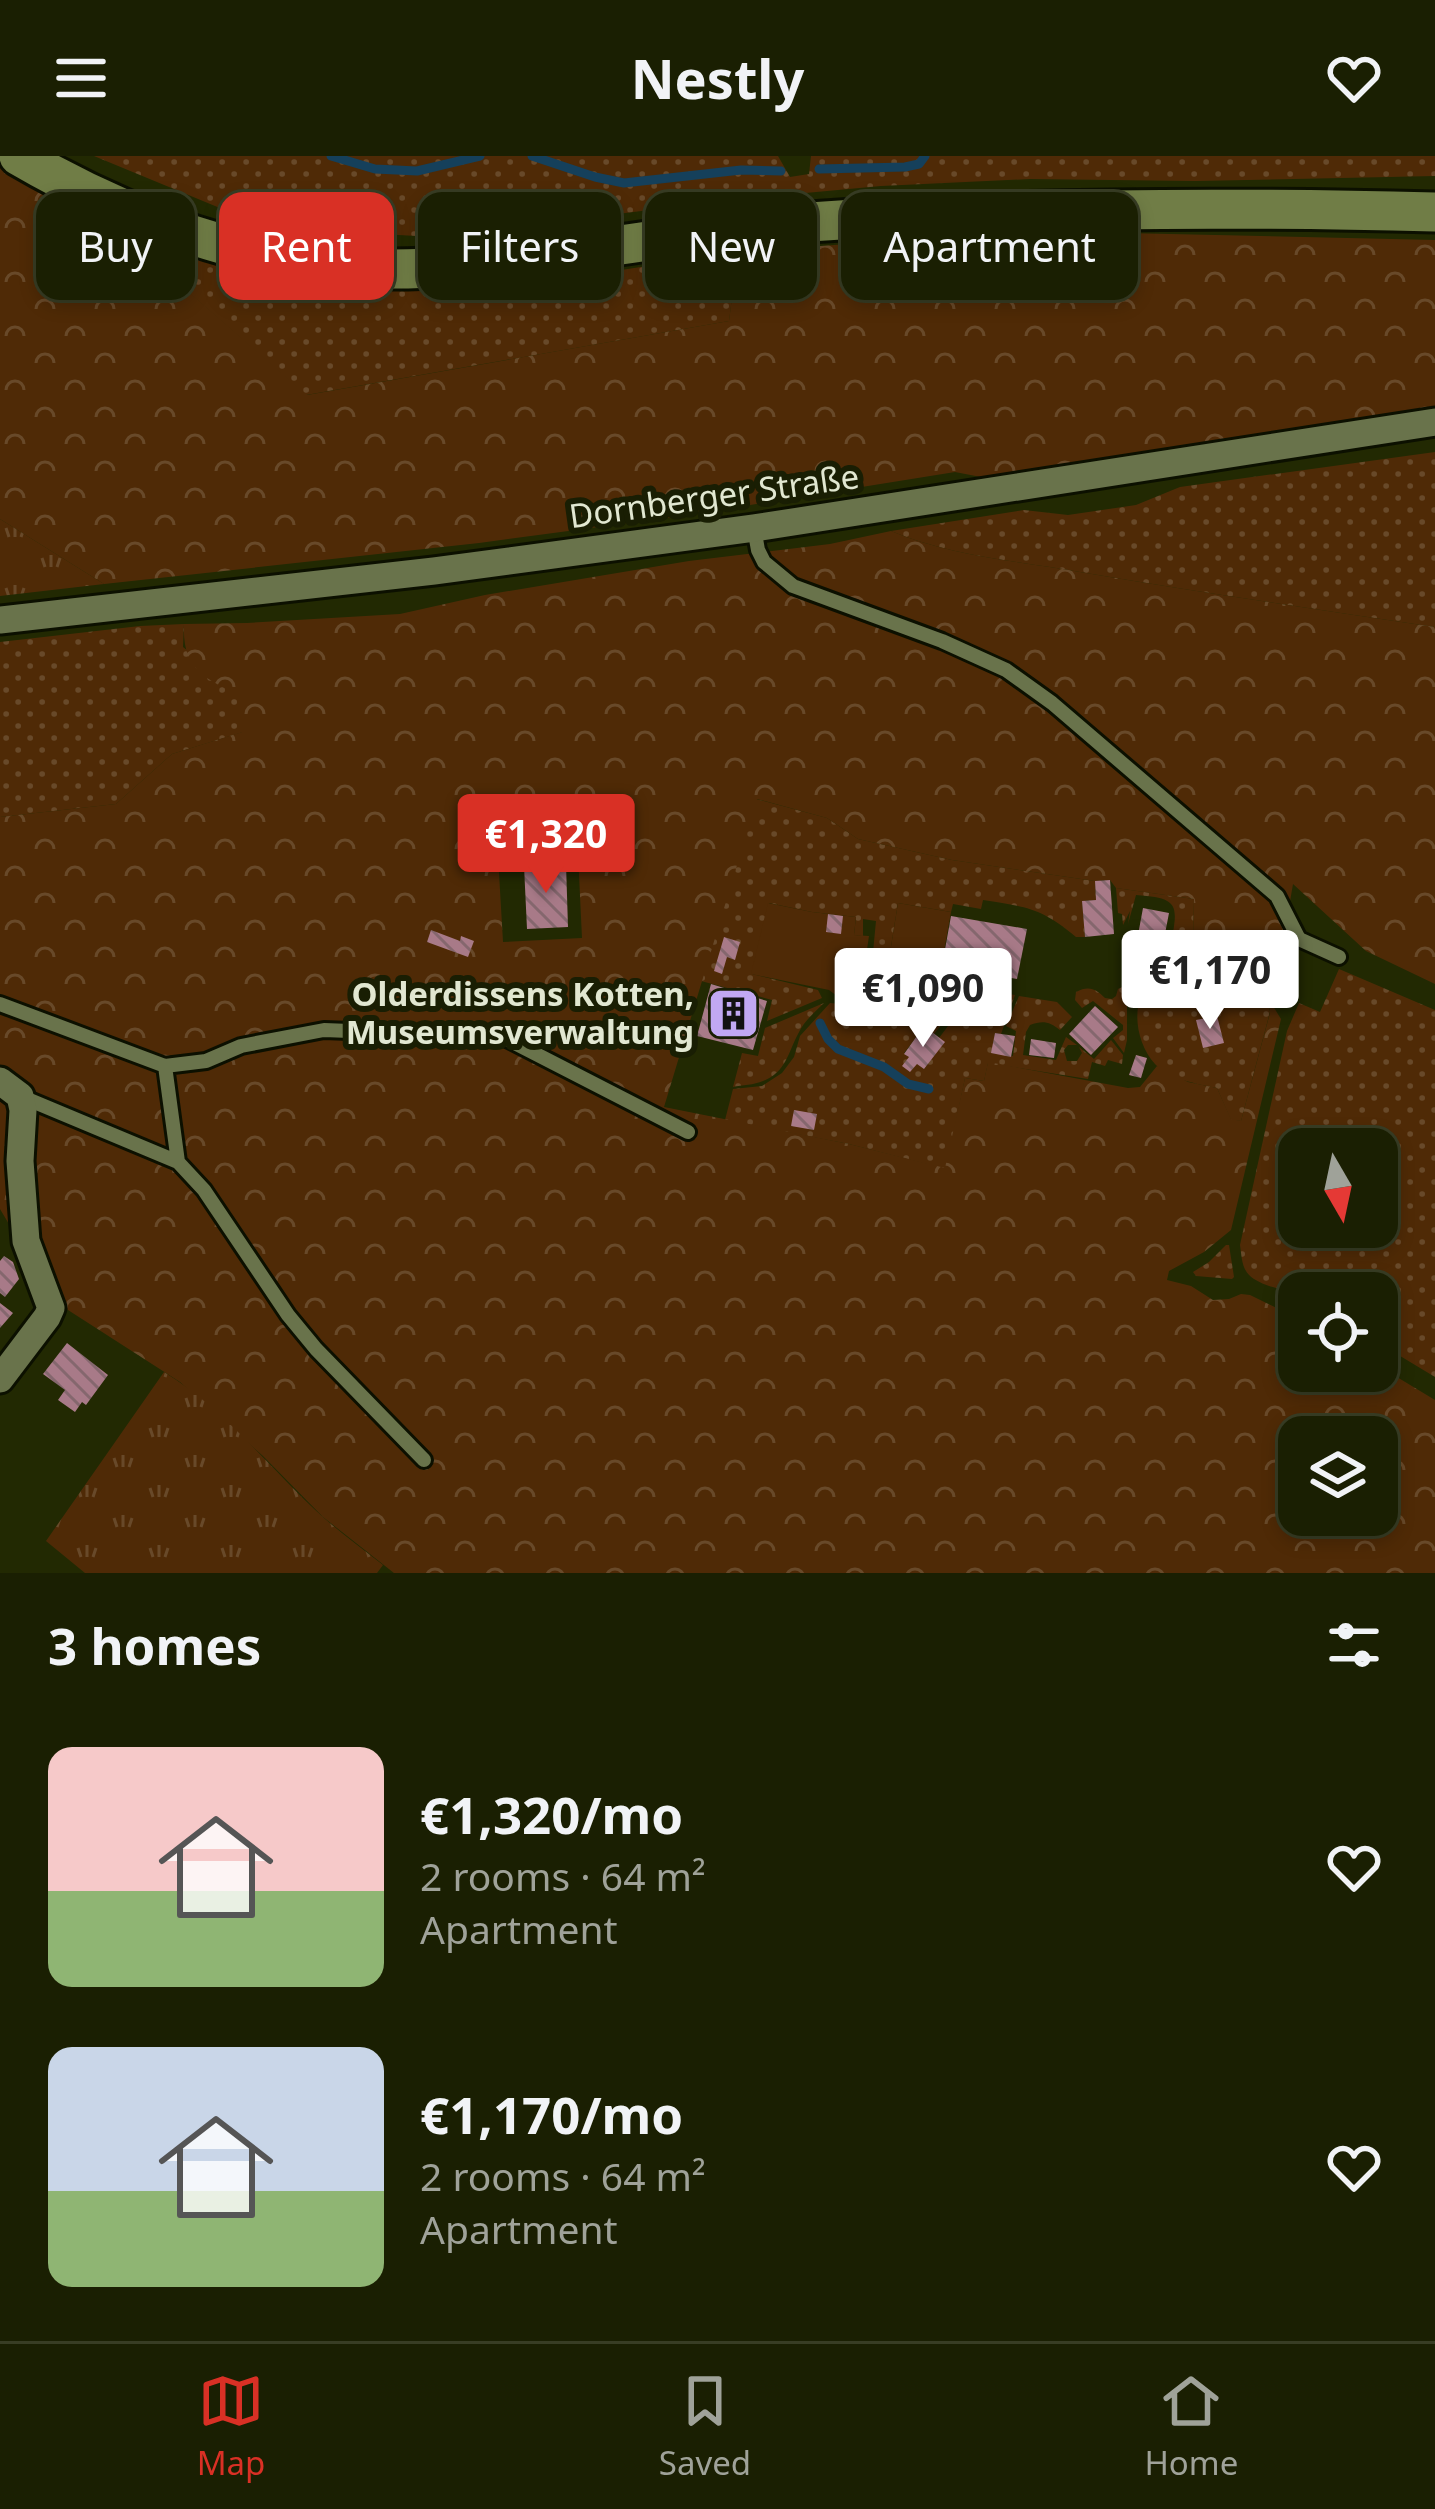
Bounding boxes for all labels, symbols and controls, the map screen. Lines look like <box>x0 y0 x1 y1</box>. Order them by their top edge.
text: Nestly <box>631 41 804 115</box>
icon: menu <box>48 45 114 111</box>
icon: heart <box>1321 45 1387 111</box>
chip: Buy <box>36 192 195 300</box>
chip: Rent <box>219 192 394 300</box>
chip: Filters <box>418 192 621 300</box>
chip: New <box>645 192 817 300</box>
chip: Apartment <box>841 192 1138 300</box>
street label: Dornberger Straße <box>566 453 862 538</box>
pin: €1,320 <box>448 794 644 896</box>
text: €1,320 <box>485 806 607 859</box>
pin: €1,170 <box>1112 930 1308 1032</box>
text: €1,170 <box>1149 942 1271 995</box>
pin: €1,090 <box>825 948 1021 1050</box>
text: €1,090 <box>862 960 984 1013</box>
place label: Olderdissens Kotten, Museumsverwaltung <box>346 971 694 1054</box>
building icon: Olderdissens Kotten, Museumsverwaltung <box>705 985 761 1041</box>
north arrow <box>1278 1128 1398 1248</box>
map controls <box>1278 1128 1398 1536</box>
button: locate <box>1278 1272 1398 1392</box>
button: layers <box>1278 1416 1398 1536</box>
text: 3 homes <box>48 1610 261 1680</box>
icon: filters <box>1321 1612 1387 1678</box>
text: €1,320/mo <box>420 1779 683 1849</box>
icon: home <box>144 1795 288 1939</box>
icon: heart <box>1321 1834 1387 1900</box>
text: 2 rooms · 64 m² <box>420 1849 706 1902</box>
text: Apartment <box>420 1902 618 1955</box>
text: €1,170/mo <box>420 2079 683 2149</box>
icon: home <box>144 2095 288 2239</box>
icon: heart <box>1321 2134 1387 2200</box>
text: 2 rooms · 64 m² <box>420 2149 706 2202</box>
text: Apartment <box>420 2202 618 2255</box>
tab: Map <box>197 2368 265 2485</box>
tab: Saved <box>659 2368 751 2485</box>
tab: Home <box>1144 2368 1238 2485</box>

